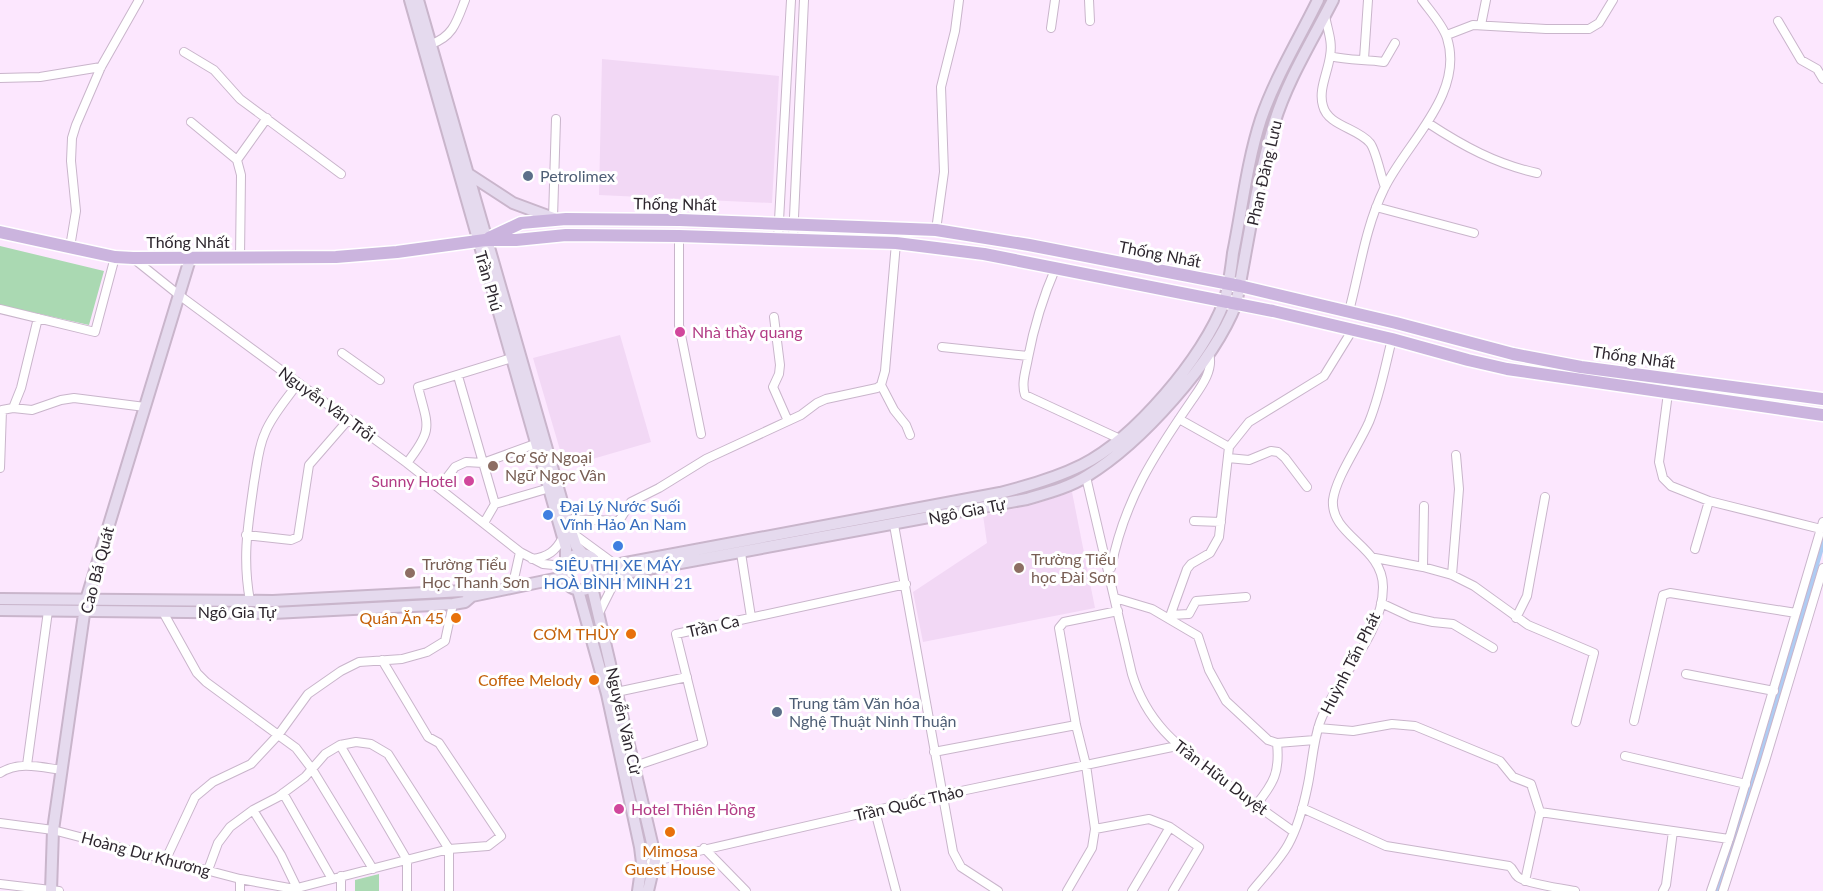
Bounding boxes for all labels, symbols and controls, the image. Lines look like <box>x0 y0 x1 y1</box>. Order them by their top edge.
street label: Phan Đăng Lưu <box>1242 118 1285 227</box>
place label: Petrolimex <box>540 166 615 185</box>
marker: Petrolimex <box>521 169 535 183</box>
street label: Thống Nhất <box>633 193 717 214</box>
street label: Thống Nhất <box>146 232 230 251</box>
street label: Thống Nhất <box>1117 236 1203 271</box>
street label: Trần Phú <box>472 249 507 313</box>
place label: Nhà thầy quang <box>692 322 803 341</box>
marker: Nhà thầy quang <box>673 325 687 339</box>
street label: Thống Nhất <box>1592 341 1677 372</box>
street label: Nguyễn Văn Trỗi <box>275 362 379 445</box>
place label: Cơ Sở Ngoại Ngữ Ngọc Vân <box>505 447 606 484</box>
marker: Cơ Sở Ngoại Ngữ Ngọc Vân <box>486 459 500 473</box>
place label: Sunny Hotel <box>371 471 457 490</box>
marker: Sunny Hotel <box>462 474 476 488</box>
street label: Ngô Gia Tự <box>927 494 1008 527</box>
place label: Đại Lý Nước Suối Vĩnh Hảo An Nam <box>560 496 686 533</box>
marker: Đại Lý Nước Suối Vĩnh Hảo An Nam <box>541 508 555 522</box>
street label: Cao Bá Quát <box>76 524 117 615</box>
marker: SIÊU THỊ XE MÁY HOÀ BÌNH MINH 21 <box>611 539 625 553</box>
place label: Trường Tiểu học Đài Sơn <box>1031 549 1116 586</box>
place label: Trường Tiểu Học Thanh Sơn <box>422 554 530 591</box>
place label: SIÊU THỊ XE MÁY HOÀ BÌNH MINH 21 <box>544 555 692 592</box>
marker: Trường Tiểu học Đài Sơn <box>1012 561 1026 575</box>
marker: Trường Tiểu Học Thanh Sơn <box>403 566 417 580</box>
street label: Ngô Gia Tự <box>198 602 277 621</box>
place label: Quán Ăn 45 <box>360 608 444 627</box>
street label: Huỳnh Tấn Phát <box>1316 608 1383 717</box>
street label: Trần Ca <box>685 610 741 641</box>
marker: Quán Ăn 45 <box>449 611 463 625</box>
place label: CƠM THÙY <box>533 624 619 643</box>
marker: CƠM THÙY <box>624 627 638 641</box>
street label: Nguyễn Văn Cừ <box>603 665 646 777</box>
place label: Coffee Melody <box>478 670 583 689</box>
marker: Coffee Melody <box>587 673 601 687</box>
place label: Trung tâm Văn hóa Nghệ Thuật Ninh Thuận <box>789 693 957 730</box>
marker: Trung tâm Văn hóa Nghệ Thuật Ninh Thuận <box>770 705 784 719</box>
street label: Trần Hữu Duyệt <box>1171 735 1272 818</box>
street label: Trần Quốc Thảo <box>852 781 965 824</box>
place label: Hotel Thiên Hồng <box>631 799 755 818</box>
marker: Hotel Thiên Hồng <box>612 802 626 816</box>
marker: Mimosa Guest House <box>663 825 677 839</box>
street label: Hoàng Dư Khương <box>80 827 213 880</box>
place label: Mimosa Guest House <box>624 841 716 878</box>

